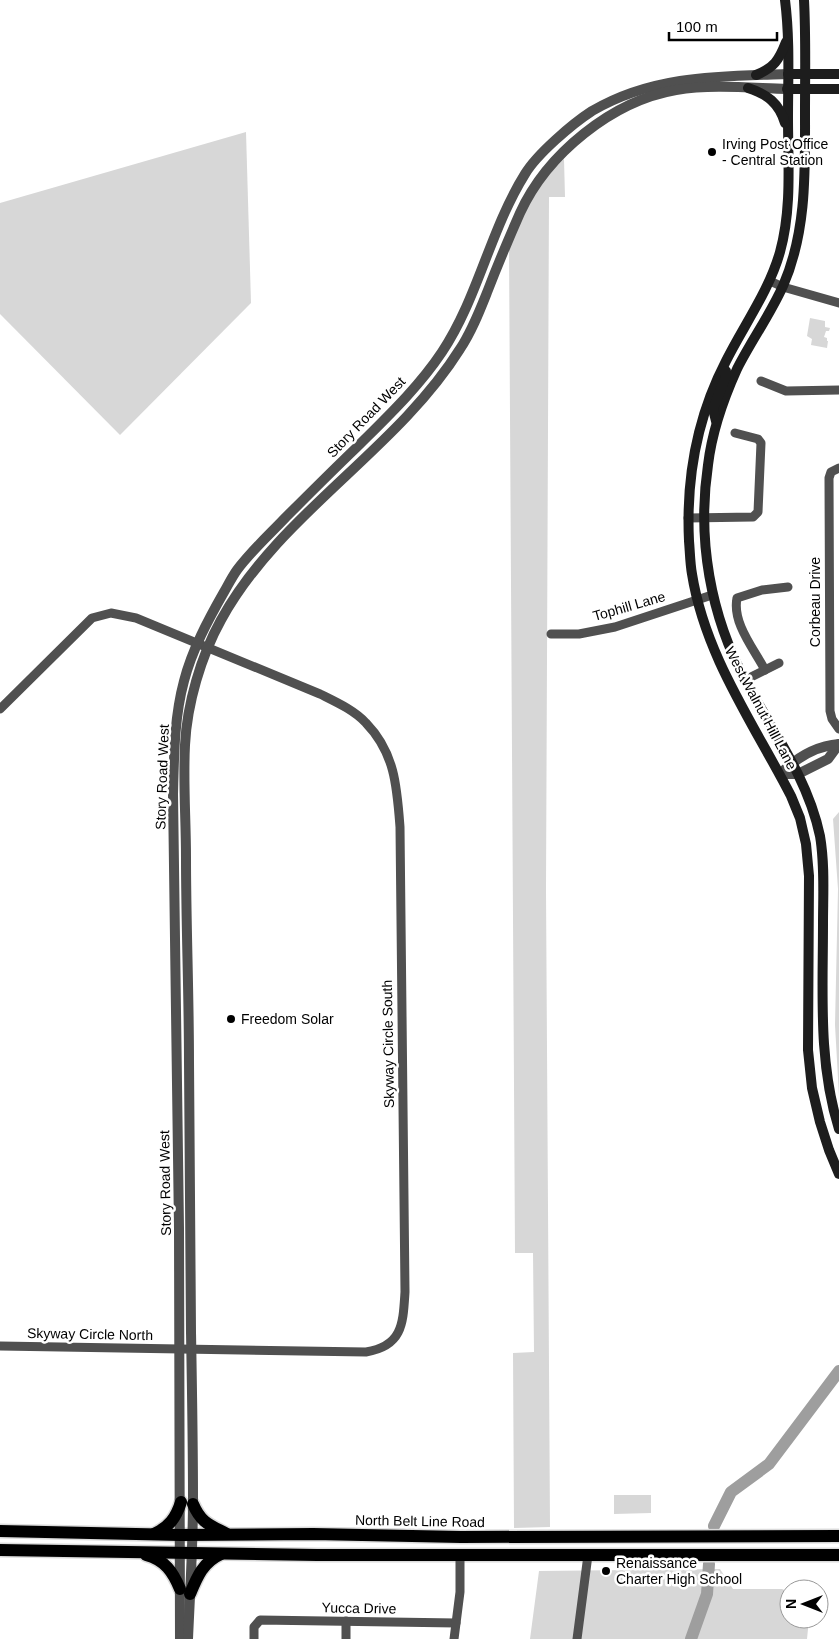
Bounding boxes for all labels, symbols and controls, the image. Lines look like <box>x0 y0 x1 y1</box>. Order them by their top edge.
scale bar <box>669 10 776 42</box>
text: 100 m <box>676 18 718 35</box>
place label: Irving Post Office - Central Station <box>722 136 829 168</box>
marker: Irving Post Office - Central Station <box>706 146 718 158</box>
street label: Story Road West <box>324 373 408 461</box>
street label: Corbeau Drive <box>807 557 823 647</box>
street label: Tophill Lane <box>591 588 667 624</box>
street label: West Walnut Hill Lane <box>722 644 800 772</box>
street label: Story Road West <box>152 724 172 830</box>
street label: Skyway Circle South <box>379 980 397 1108</box>
place label: Freedom Solar <box>241 1011 334 1027</box>
marker: Freedom Solar <box>225 1013 237 1025</box>
street label: Story Road West <box>156 1130 174 1236</box>
street label: Skyway Circle North <box>27 1325 153 1343</box>
street label: North Belt Line Road <box>355 1512 485 1530</box>
place label: Renaissance Charter High School <box>616 1555 742 1587</box>
marker: Renaissance Charter High School <box>600 1565 612 1577</box>
north arrow <box>779 1579 829 1629</box>
street label: Yucca Drive <box>322 1599 397 1617</box>
text: N <box>783 1599 799 1609</box>

